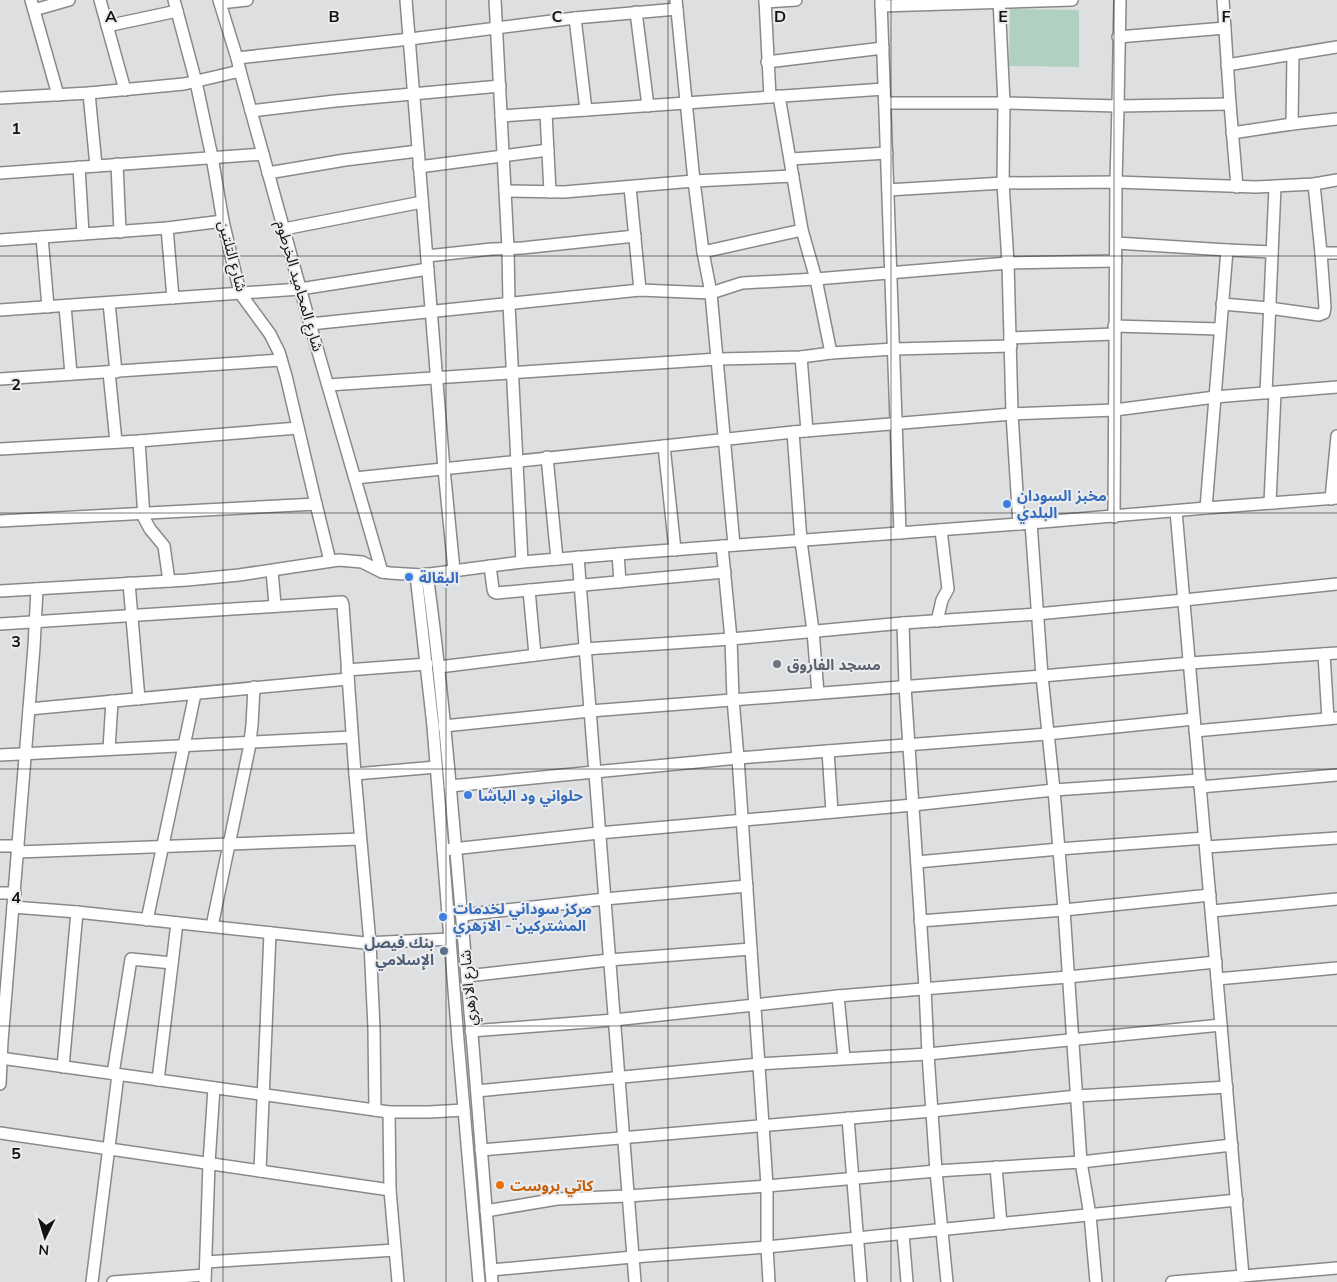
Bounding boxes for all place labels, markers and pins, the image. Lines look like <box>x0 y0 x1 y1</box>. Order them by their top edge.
place label: مخبز السودان البلدي <box>1017 486 1107 524</box>
marker: مخبز السودان البلدي <box>1001 498 1013 510</box>
place label: البقالة <box>419 568 459 587</box>
marker: البقالة <box>403 571 415 583</box>
place label: مسجد الفاروق <box>787 655 881 674</box>
marker: مسجد الفاروق <box>771 658 783 670</box>
place label: حلواني ود الباشا <box>478 786 583 807</box>
marker: حلواني ود الباشا <box>462 789 474 801</box>
place label: مركز سوداني لخدمات المشتركين - الازهري <box>453 899 592 937</box>
marker: مركز سوداني لخدمات المشتركين - الازهري <box>437 911 449 923</box>
place label: بنك فيصل الإسلامي <box>364 933 434 971</box>
marker: بنك فيصل الإسلامي <box>438 945 450 957</box>
place label: كاتي بروست <box>510 1176 594 1197</box>
marker: كاتي بروست <box>494 1179 506 1191</box>

